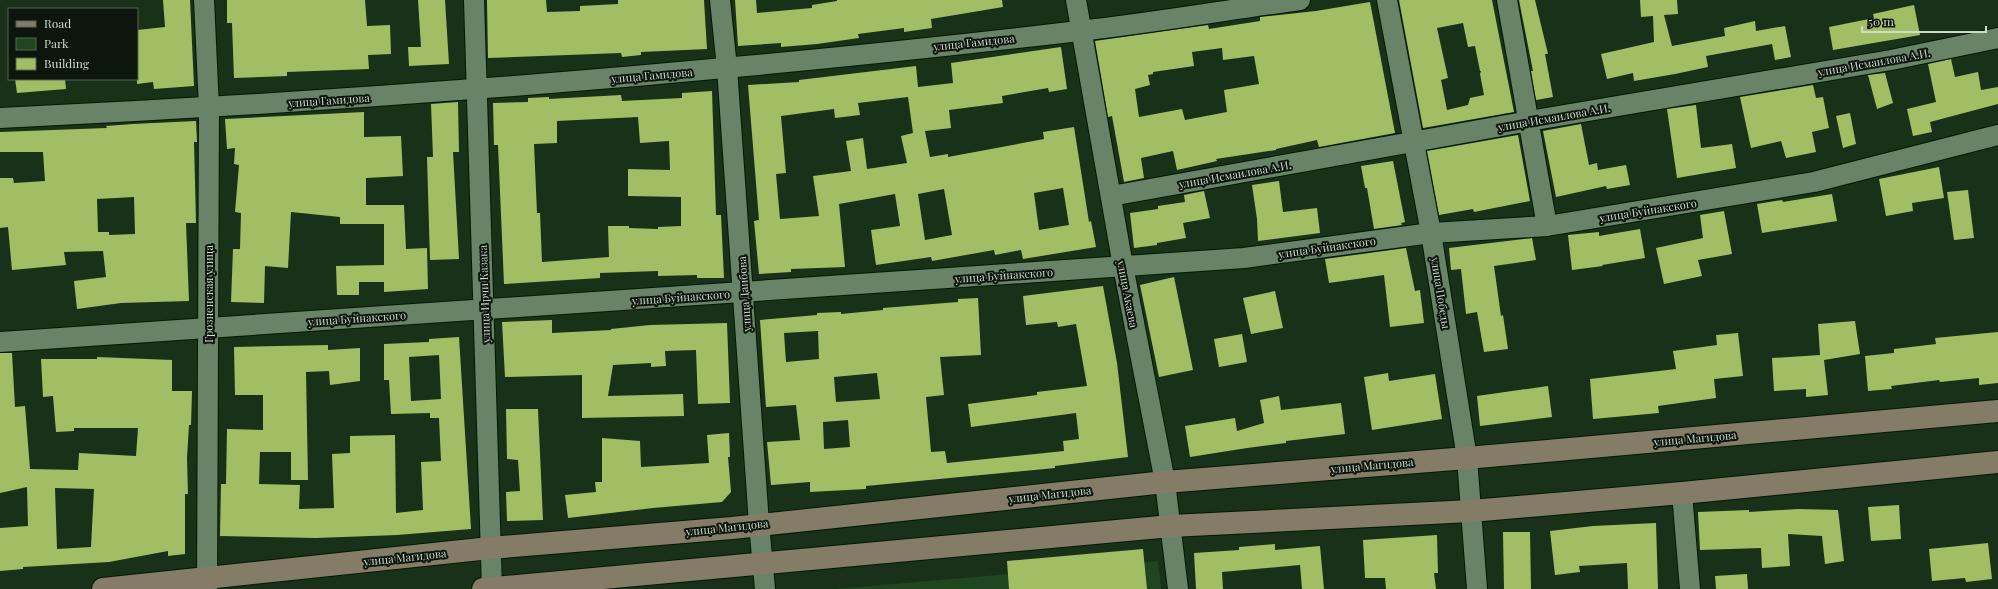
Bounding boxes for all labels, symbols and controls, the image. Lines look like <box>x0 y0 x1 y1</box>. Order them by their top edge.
legend <box>8 8 138 80</box>
scale bar <box>1862 8 1986 34</box>
text: 50 m <box>1868 13 1894 29</box>
text: Road <box>44 15 71 31</box>
street label: улица Гамидова <box>932 30 1016 54</box>
text: Park <box>44 35 69 51</box>
street label: улица Исмаилова А.И. <box>1816 45 1932 79</box>
text: Building <box>44 55 90 71</box>
street label: улица Гамидова <box>610 64 694 86</box>
street label: улица Гамидова <box>287 90 371 110</box>
street label: улица Исмаилова А.И. <box>1496 100 1612 134</box>
street label: улица Исмаилова А.И. <box>1177 157 1293 191</box>
street label: улица Буйнакского <box>1597 195 1698 225</box>
street label: улица Буйнакского <box>1276 233 1377 261</box>
street label: улица Ирчи Казака <box>475 244 493 344</box>
street label: Грозненская улица <box>201 245 216 343</box>
street label: улица Даибова <box>734 255 754 333</box>
street label: улица Победы <box>1428 255 1454 330</box>
street label: улица Акаева <box>1114 258 1142 329</box>
street label: улица Буйнакского <box>953 264 1054 286</box>
street label: улица Буйнакского <box>630 286 731 308</box>
street label: улица Буйнакского <box>306 307 407 329</box>
street label: улица Магидова <box>1652 427 1737 449</box>
street label: улица Магидова <box>1329 454 1414 476</box>
street label: улица Магидова <box>1007 482 1092 506</box>
street label: улица Магидова <box>684 515 769 539</box>
street label: улица Магидова <box>362 545 447 569</box>

